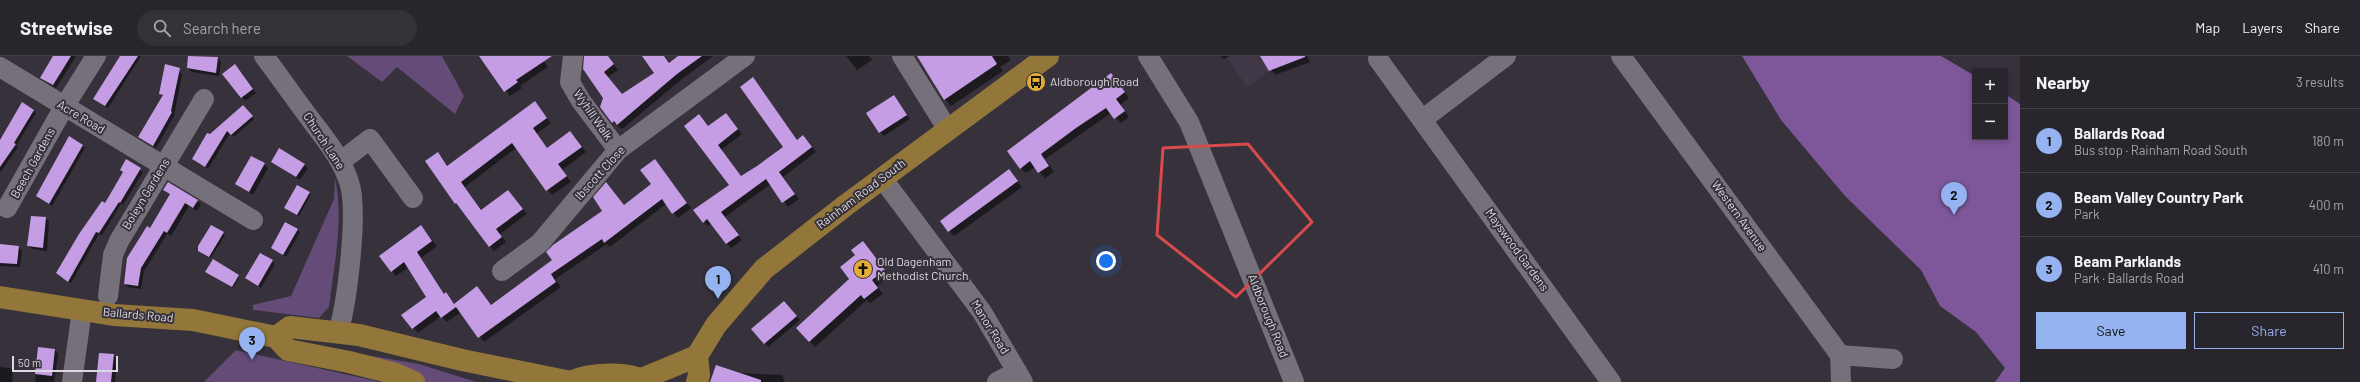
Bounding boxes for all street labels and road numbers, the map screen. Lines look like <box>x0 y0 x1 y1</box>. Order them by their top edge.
street label: Wyhill Walk <box>571 87 616 142</box>
street label: Acre Road <box>55 96 108 136</box>
street label: Church Lane <box>301 109 349 172</box>
street label: Beech Gardens <box>7 125 57 200</box>
street label: Ibscott Close <box>571 142 627 202</box>
street label: Boleyn Gardens <box>118 155 172 232</box>
street label: Rainham Road South <box>813 155 908 231</box>
street label: Western Avenue <box>1709 177 1770 253</box>
street label: Mayswood Gardens <box>1483 205 1553 294</box>
street label: Aldborough Road <box>1246 272 1292 359</box>
street label: Manor Road <box>969 297 1013 356</box>
street label: Ballards Road <box>102 304 174 324</box>

